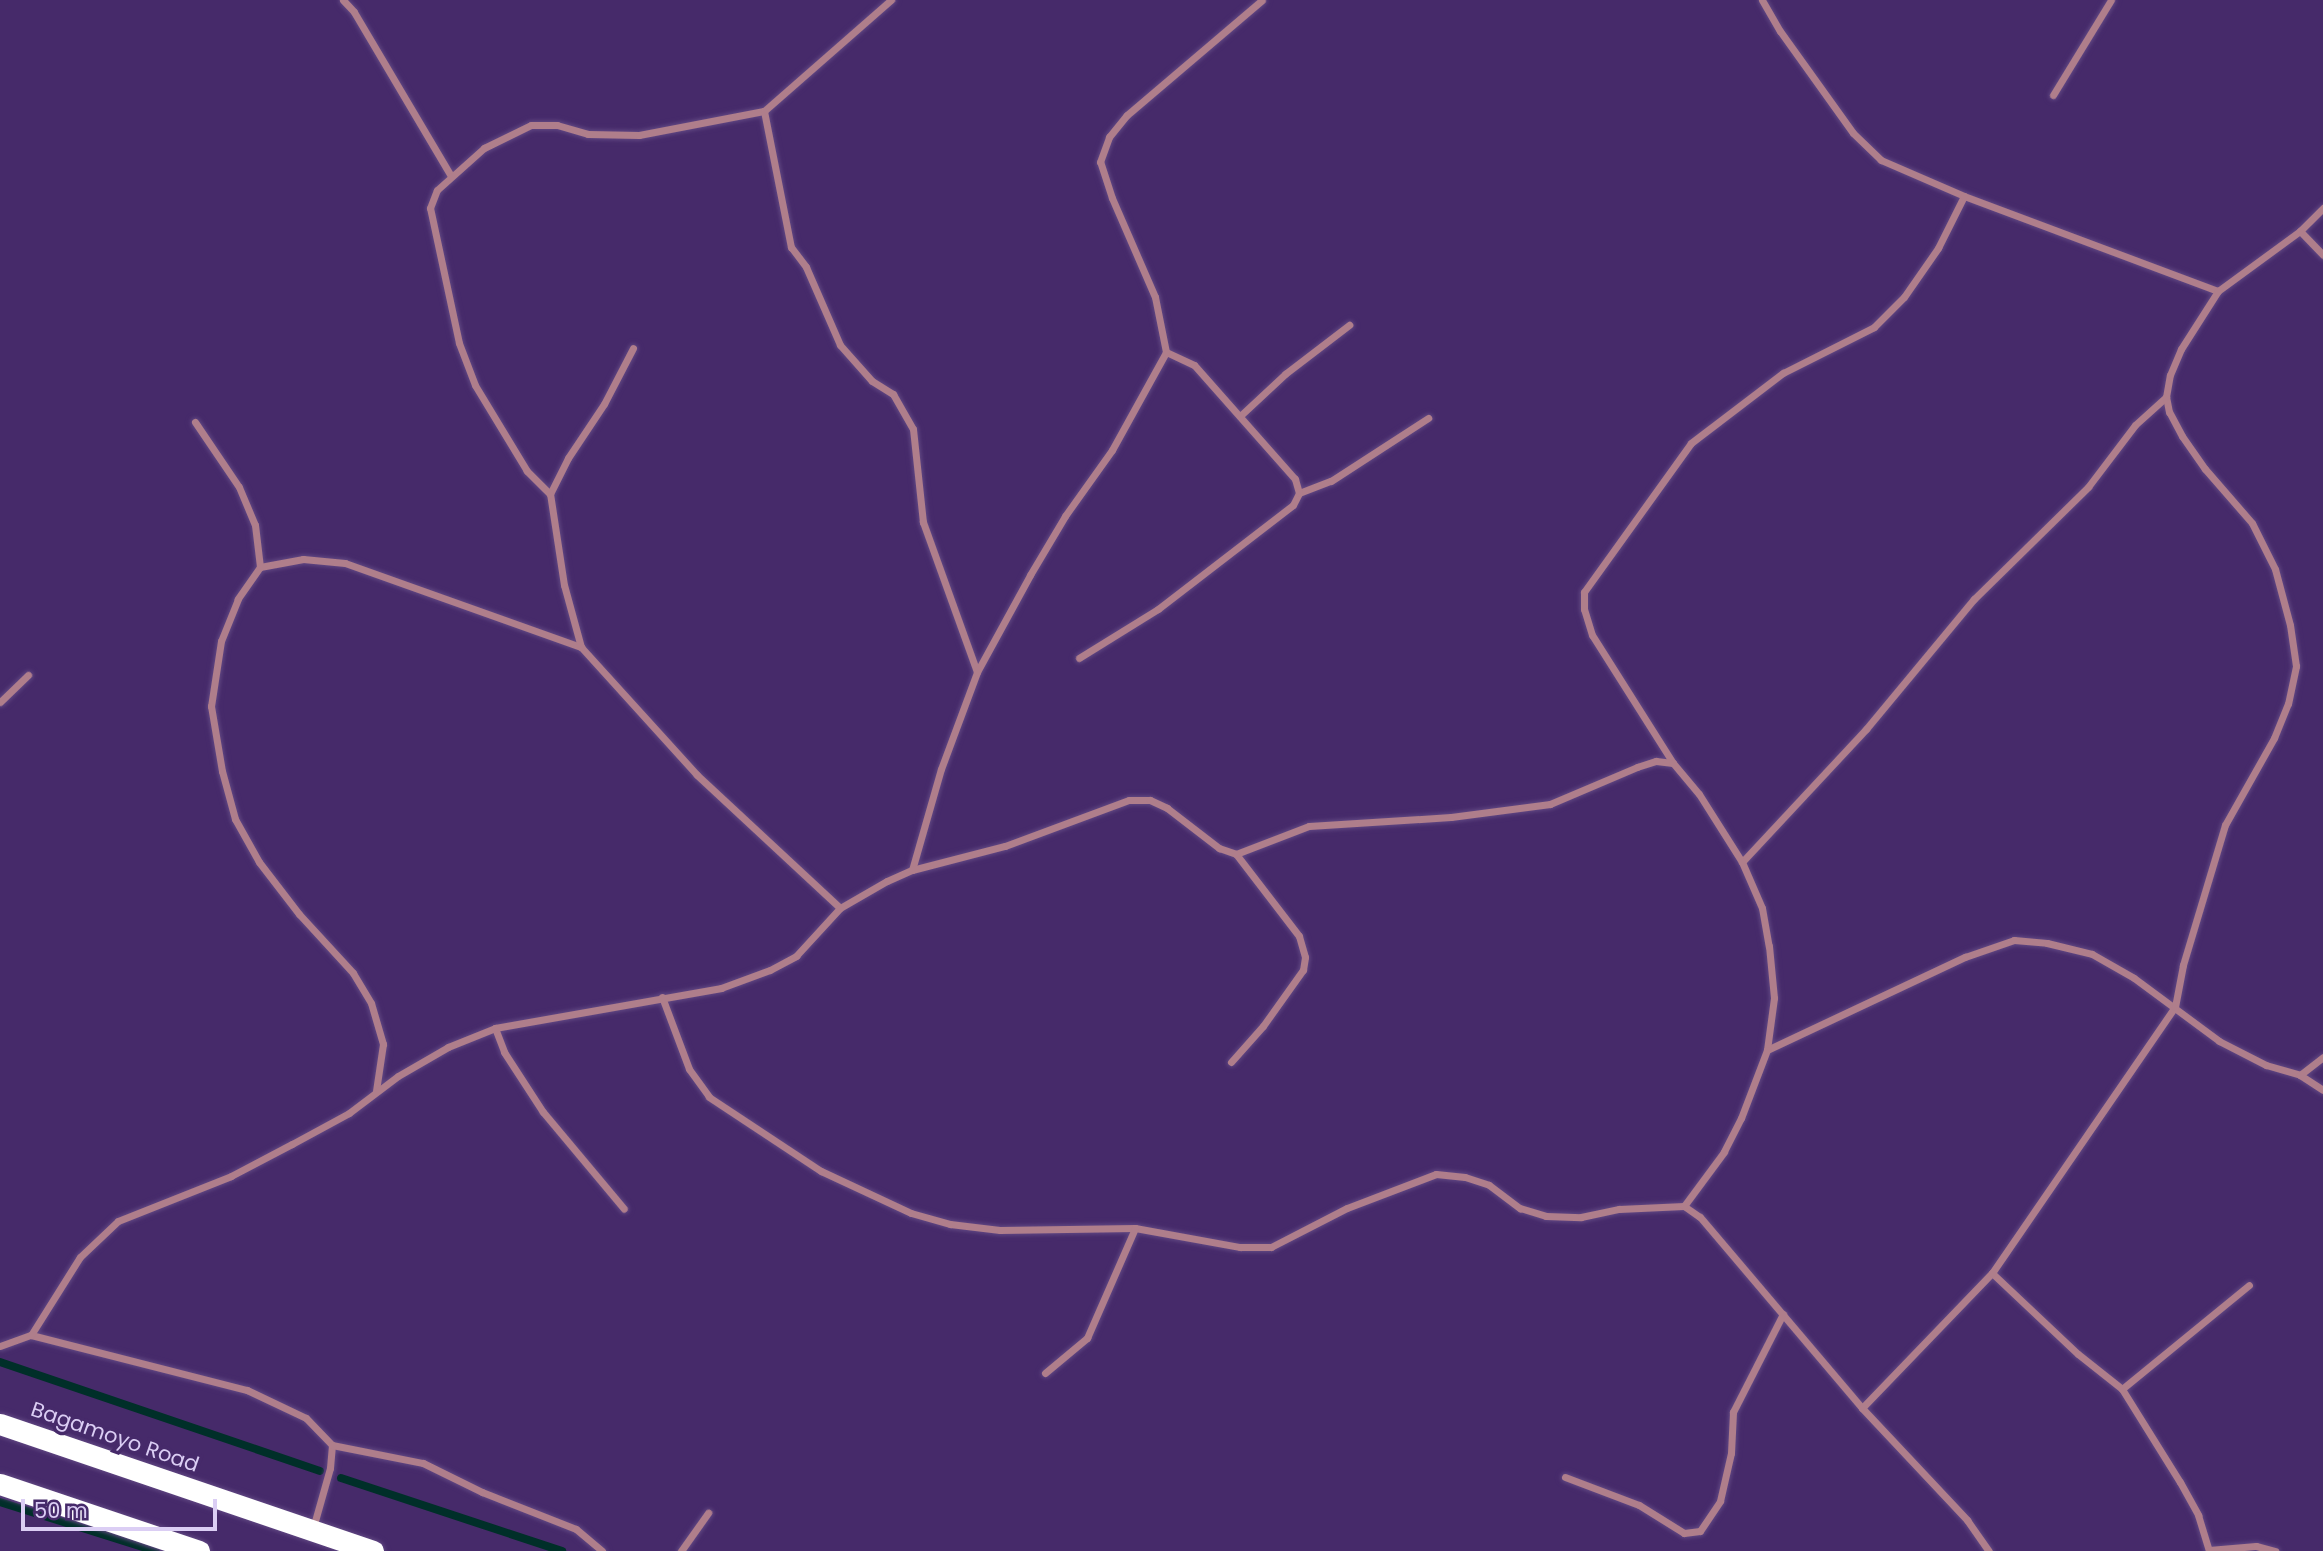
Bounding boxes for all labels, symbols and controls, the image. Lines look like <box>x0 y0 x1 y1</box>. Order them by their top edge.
street label: Bagamoyo Road <box>28 1396 202 1478</box>
scale bar <box>24 1484 220 1528</box>
text: 50 m <box>34 1496 88 1525</box>

